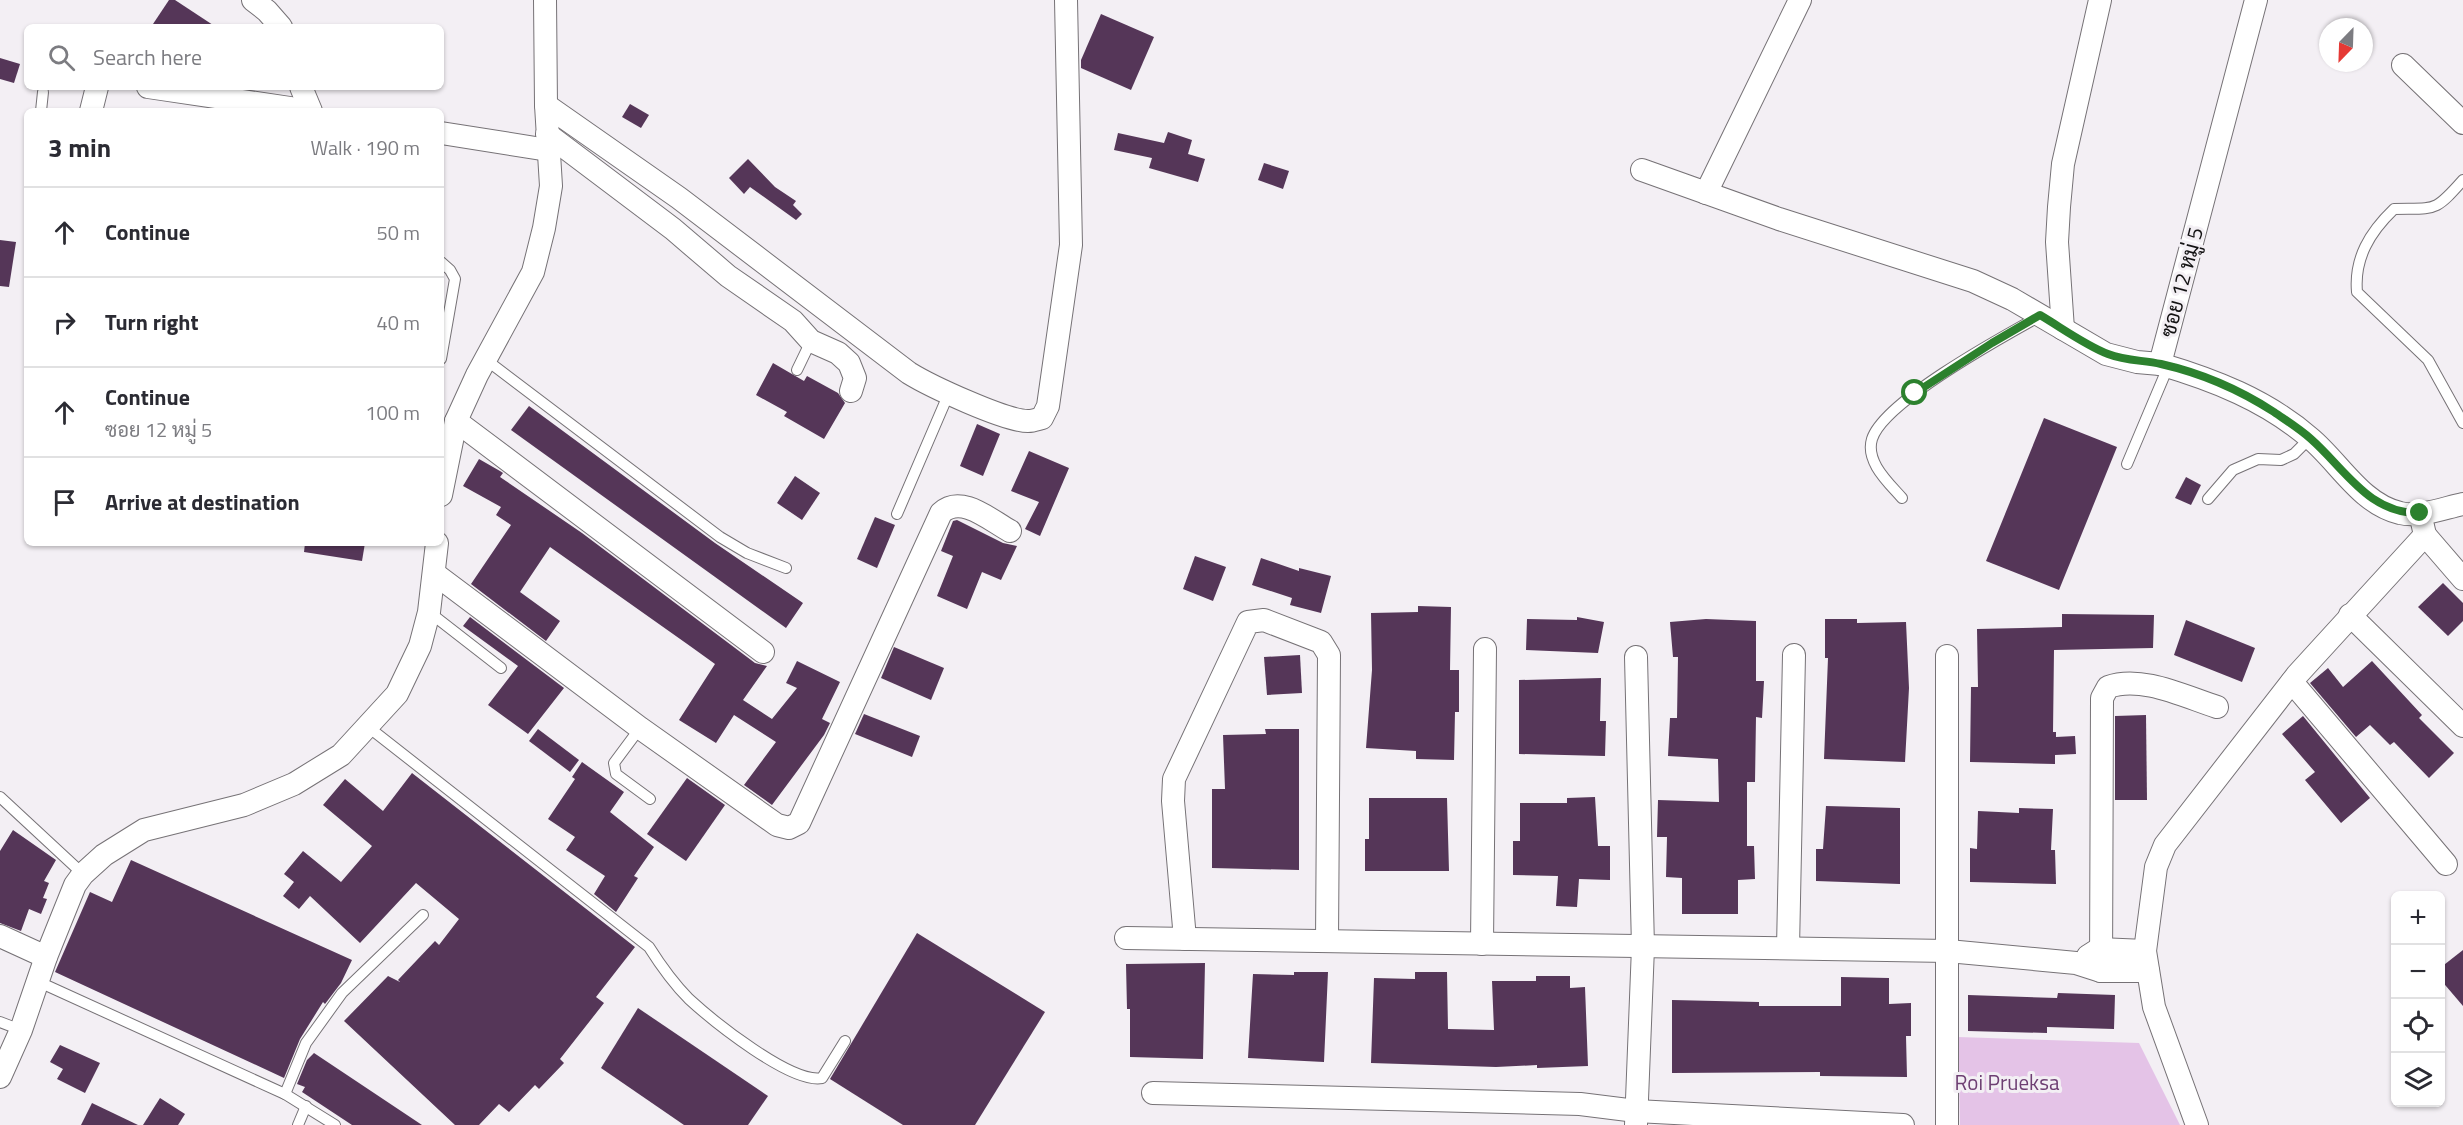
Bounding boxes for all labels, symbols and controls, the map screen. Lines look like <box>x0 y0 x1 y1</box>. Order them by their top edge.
north arrow <box>2319 18 2373 72</box>
search box <box>24 24 444 90</box>
text: Search here <box>93 40 202 74</box>
icon: search <box>45 41 78 74</box>
text: 3 min <box>48 128 111 167</box>
text: Walk · 190 m <box>311 132 420 163</box>
text: Continue <box>105 215 190 249</box>
icon: ahead <box>48 216 81 249</box>
text: 50 m <box>376 217 420 248</box>
street label: ซอย 12 หมู่ 5 <box>2151 223 2211 341</box>
text: Turn right <box>105 305 199 339</box>
icon: right <box>48 306 81 339</box>
text: 40 m <box>376 307 420 338</box>
route start <box>1901 379 1927 405</box>
text: Continue <box>105 380 190 414</box>
icon: ahead <box>48 396 81 429</box>
text: 100 m <box>365 397 420 428</box>
text: ซอย 12 หมู่ 5 <box>105 414 212 445</box>
text: Arrive at destination <box>105 485 300 519</box>
icon: arrive <box>48 486 81 519</box>
route end <box>2406 499 2432 525</box>
map controls <box>2391 891 2445 1107</box>
button: + <box>2391 891 2445 945</box>
button: − <box>2391 945 2445 999</box>
button: locate <box>2391 999 2445 1053</box>
button: layers <box>2391 1053 2445 1107</box>
park label: Roi Prueksa <box>1955 1066 2060 1098</box>

